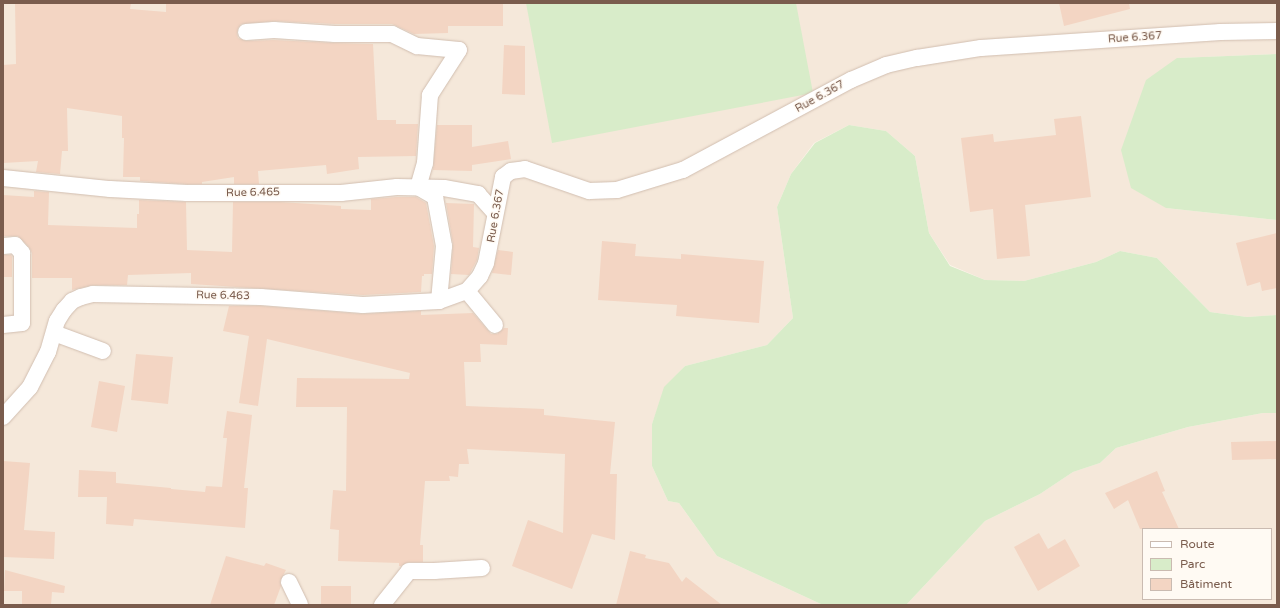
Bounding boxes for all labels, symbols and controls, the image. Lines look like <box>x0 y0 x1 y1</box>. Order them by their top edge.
street label: Rue 6.367 <box>1108 30 1162 46</box>
street label: Rue 6.367 <box>793 78 847 116</box>
street label: Rue 6.465 <box>226 186 280 200</box>
street label: Rue 6.367 <box>485 188 507 244</box>
street label: Rue 6.463 <box>196 289 250 303</box>
legend <box>1142 528 1272 600</box>
text: Route <box>1180 537 1214 551</box>
text: Parc <box>1180 557 1205 571</box>
text: Bâtiment <box>1180 577 1232 591</box>

